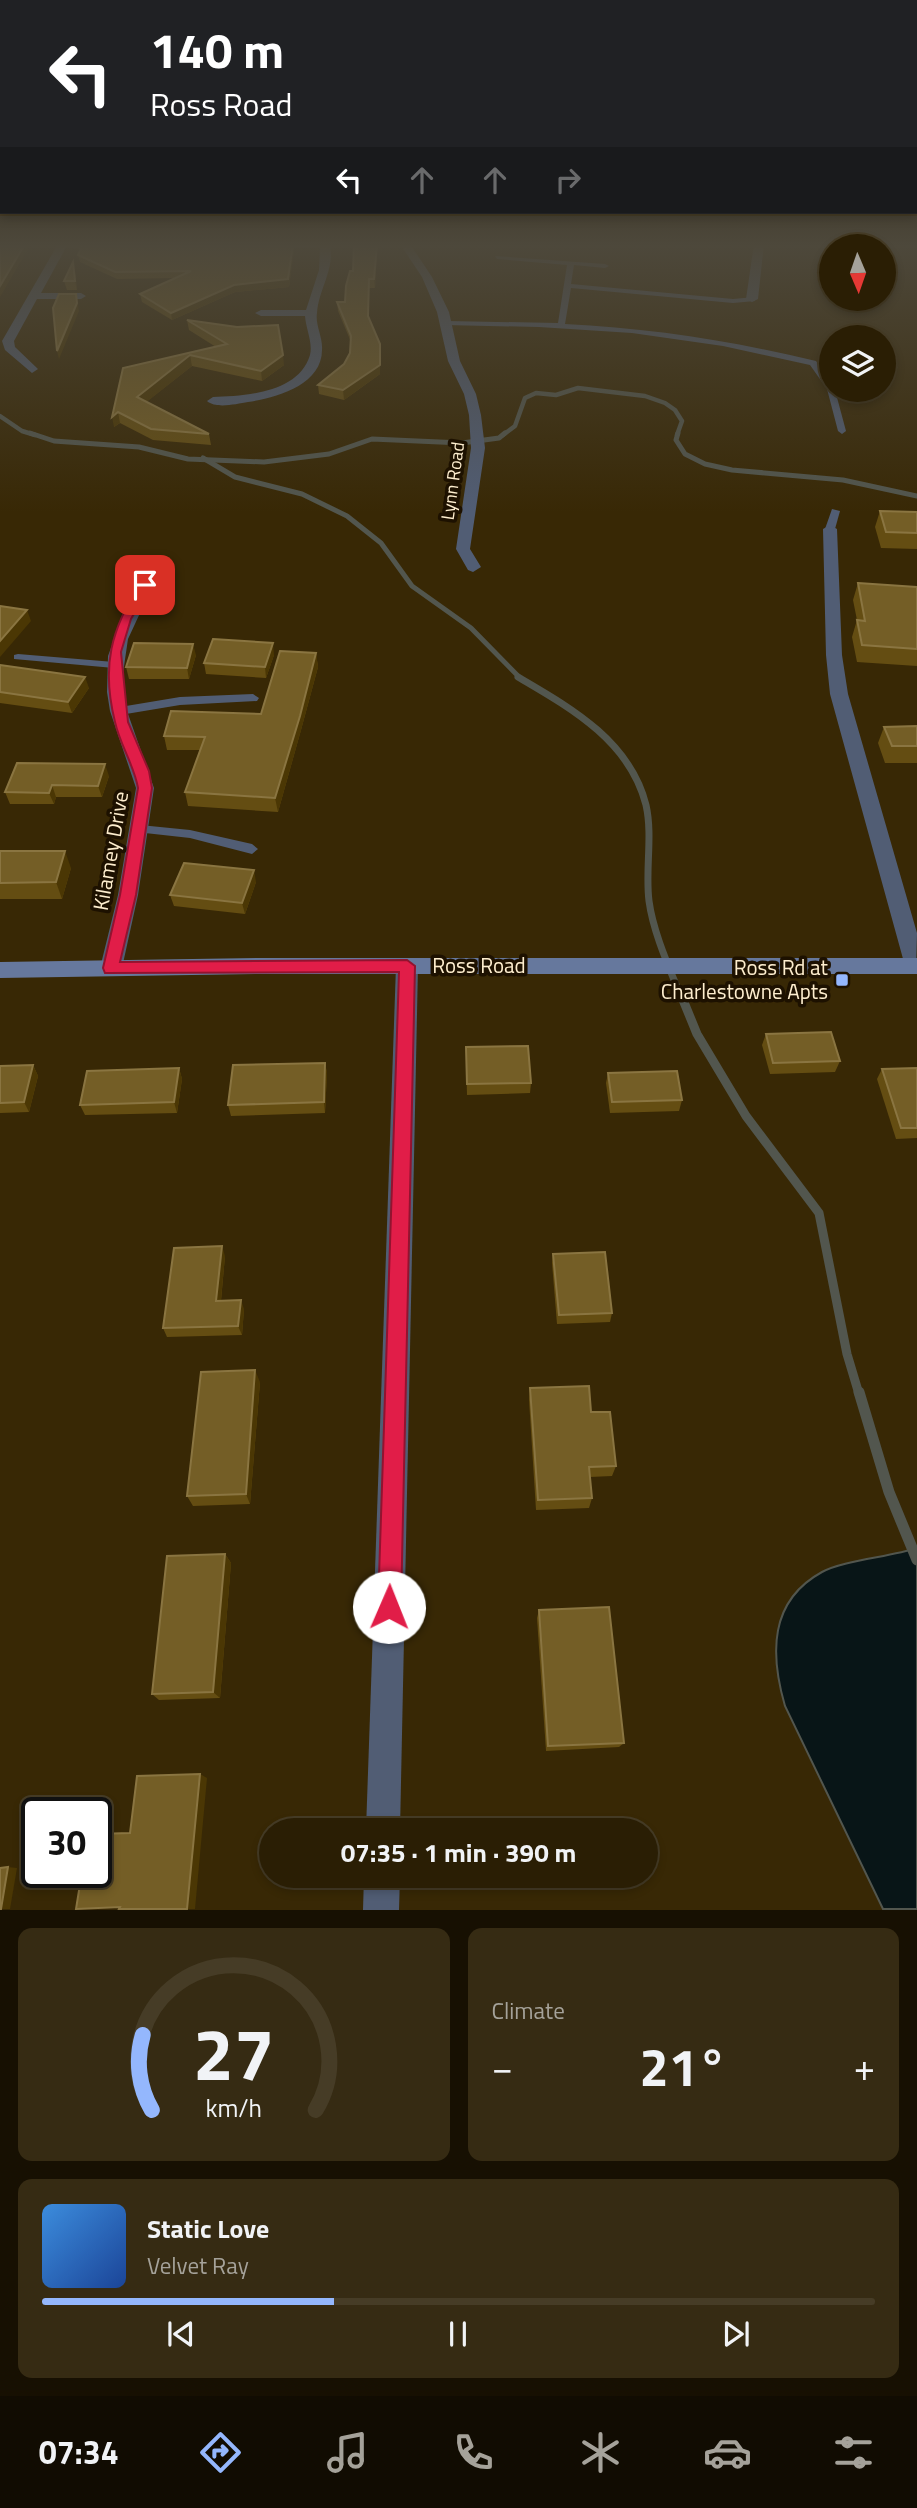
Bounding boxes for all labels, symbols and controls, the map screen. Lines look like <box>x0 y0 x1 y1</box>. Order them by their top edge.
text: 140 m <box>150 12 284 87</box>
icon: left <box>35 28 126 119</box>
text: Ross Road <box>150 80 292 128</box>
icon: left <box>330 161 368 199</box>
icon: ahead <box>403 161 441 199</box>
icon: ahead <box>476 161 514 199</box>
icon: right <box>549 161 587 199</box>
north arrow <box>819 234 896 312</box>
map controls <box>819 234 896 402</box>
button: layers <box>819 325 896 402</box>
street label: Lynn Road <box>434 440 471 522</box>
pin <box>115 555 175 615</box>
icon: arrive <box>126 566 164 604</box>
street label: Kilamey Drive <box>84 789 136 913</box>
street label: Ross Road <box>432 949 526 981</box>
place label: Ross Rd at Charlestowne Apts <box>661 951 829 1007</box>
marker: Ross Rd at Charlestowne Apts <box>834 972 850 988</box>
position arrow <box>352 1570 426 1644</box>
speed limit sign: 30 <box>21 1797 112 1888</box>
text: 07:35 · 1 min · 390 m <box>341 1833 576 1872</box>
text: Climate <box>492 1993 565 2028</box>
text: 27 <box>193 1999 275 2109</box>
text: 21° <box>640 2027 727 2106</box>
text: − <box>492 2038 513 2096</box>
text: + <box>854 2038 875 2096</box>
text: km/h <box>205 2089 262 2127</box>
text: Static Love <box>147 2209 269 2248</box>
text: Velvet Ray <box>147 2248 249 2283</box>
icon: previous <box>162 2315 200 2353</box>
icon: pause <box>439 2315 477 2353</box>
icon: next <box>717 2315 755 2353</box>
text: 07:34 <box>39 2428 119 2476</box>
icon: directions <box>196 2428 245 2477</box>
icon: music <box>323 2428 372 2477</box>
icon: phone <box>449 2428 498 2477</box>
icon: climate <box>576 2428 625 2477</box>
icon: car <box>703 2428 752 2477</box>
icon: filters <box>829 2428 878 2477</box>

